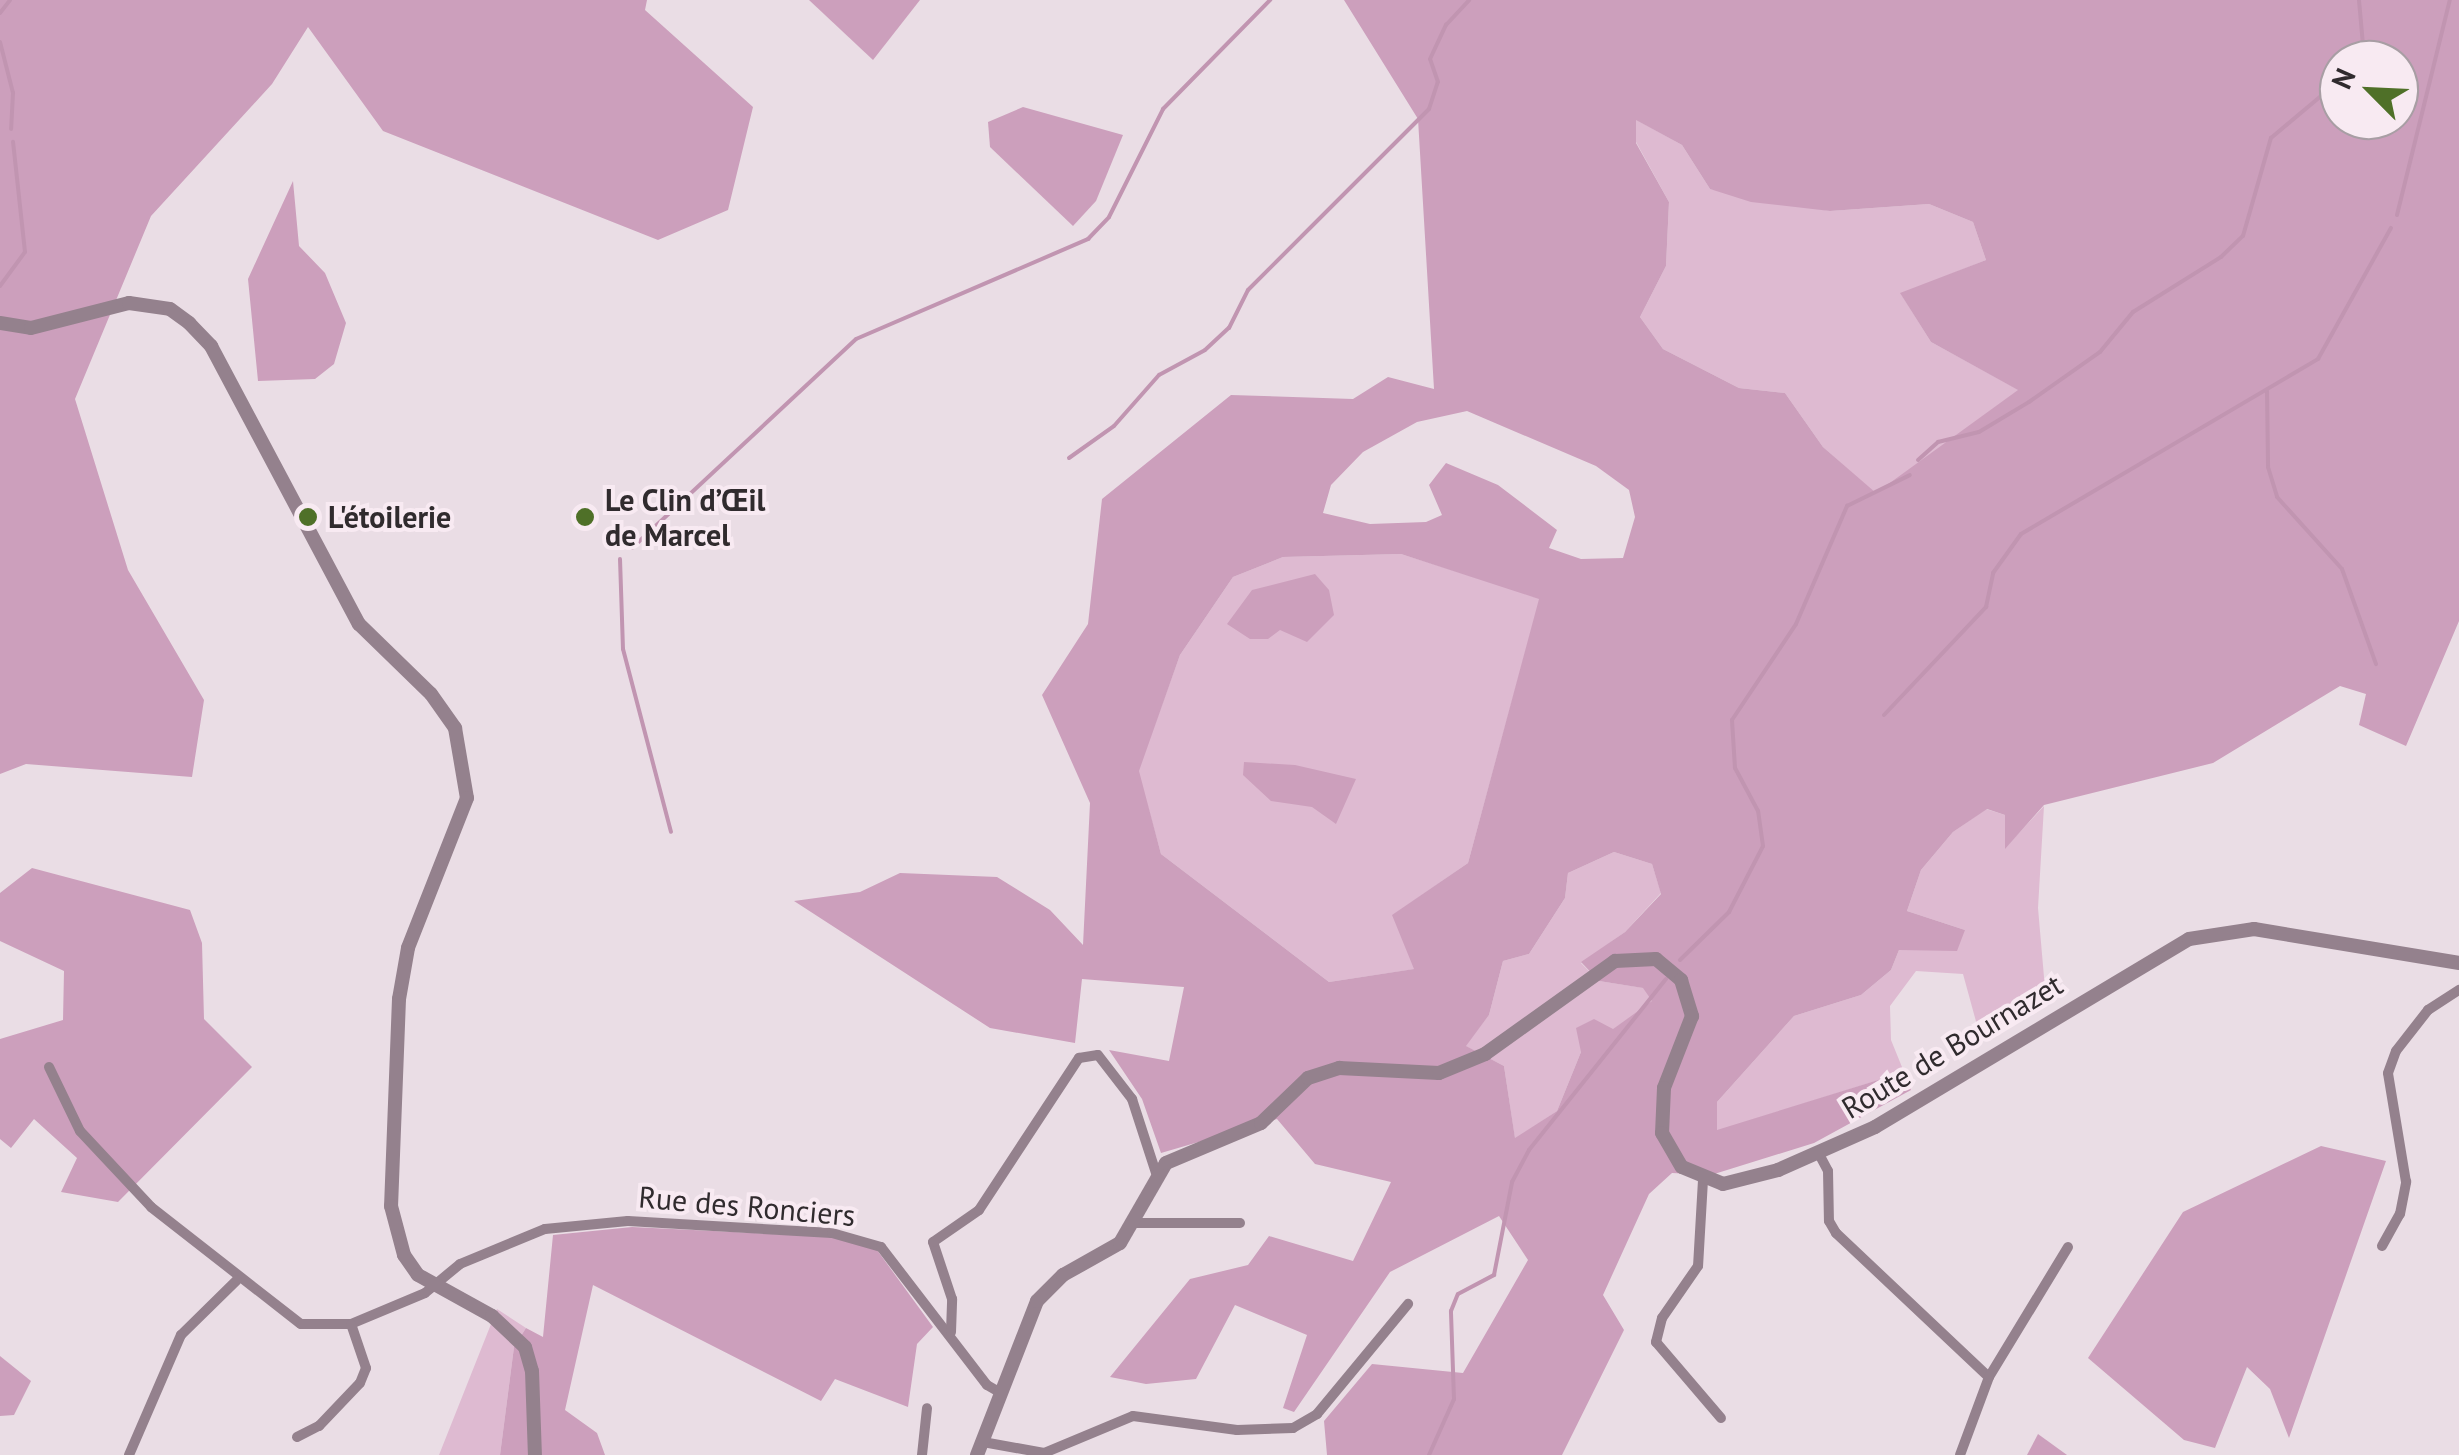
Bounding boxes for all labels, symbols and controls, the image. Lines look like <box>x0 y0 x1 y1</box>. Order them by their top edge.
north arrow <box>2319 40 2419 140</box>
text: N <box>2322 62 2364 94</box>
place label: Le Clin d’Œil de Marcel <box>605 482 766 552</box>
place label: L'étoilerie <box>328 499 451 535</box>
marker: L'étoilerie <box>297 506 319 528</box>
marker: Le Clin d’Œil de Marcel <box>574 506 596 528</box>
street label: Route de Bournazet <box>1835 966 2069 1126</box>
street label: Rue des Ronciers <box>637 1179 857 1233</box>

